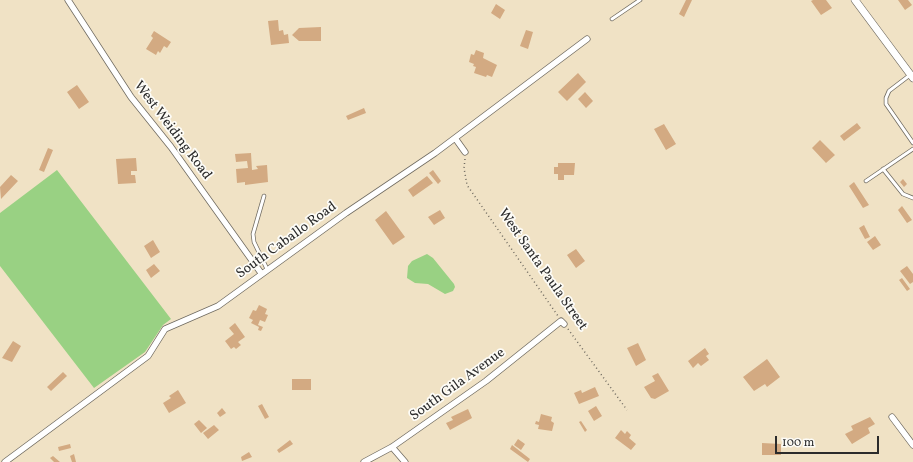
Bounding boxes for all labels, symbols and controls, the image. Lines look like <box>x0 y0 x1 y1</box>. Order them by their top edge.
street label: West Weiding Road <box>129 78 215 184</box>
street label: South Caballo Road <box>233 199 341 283</box>
street label: West Santa Paula Street <box>494 206 590 334</box>
street label: South Gila Avenue <box>407 345 509 425</box>
scale bar <box>777 428 881 454</box>
text: 100 m <box>782 435 814 451</box>

